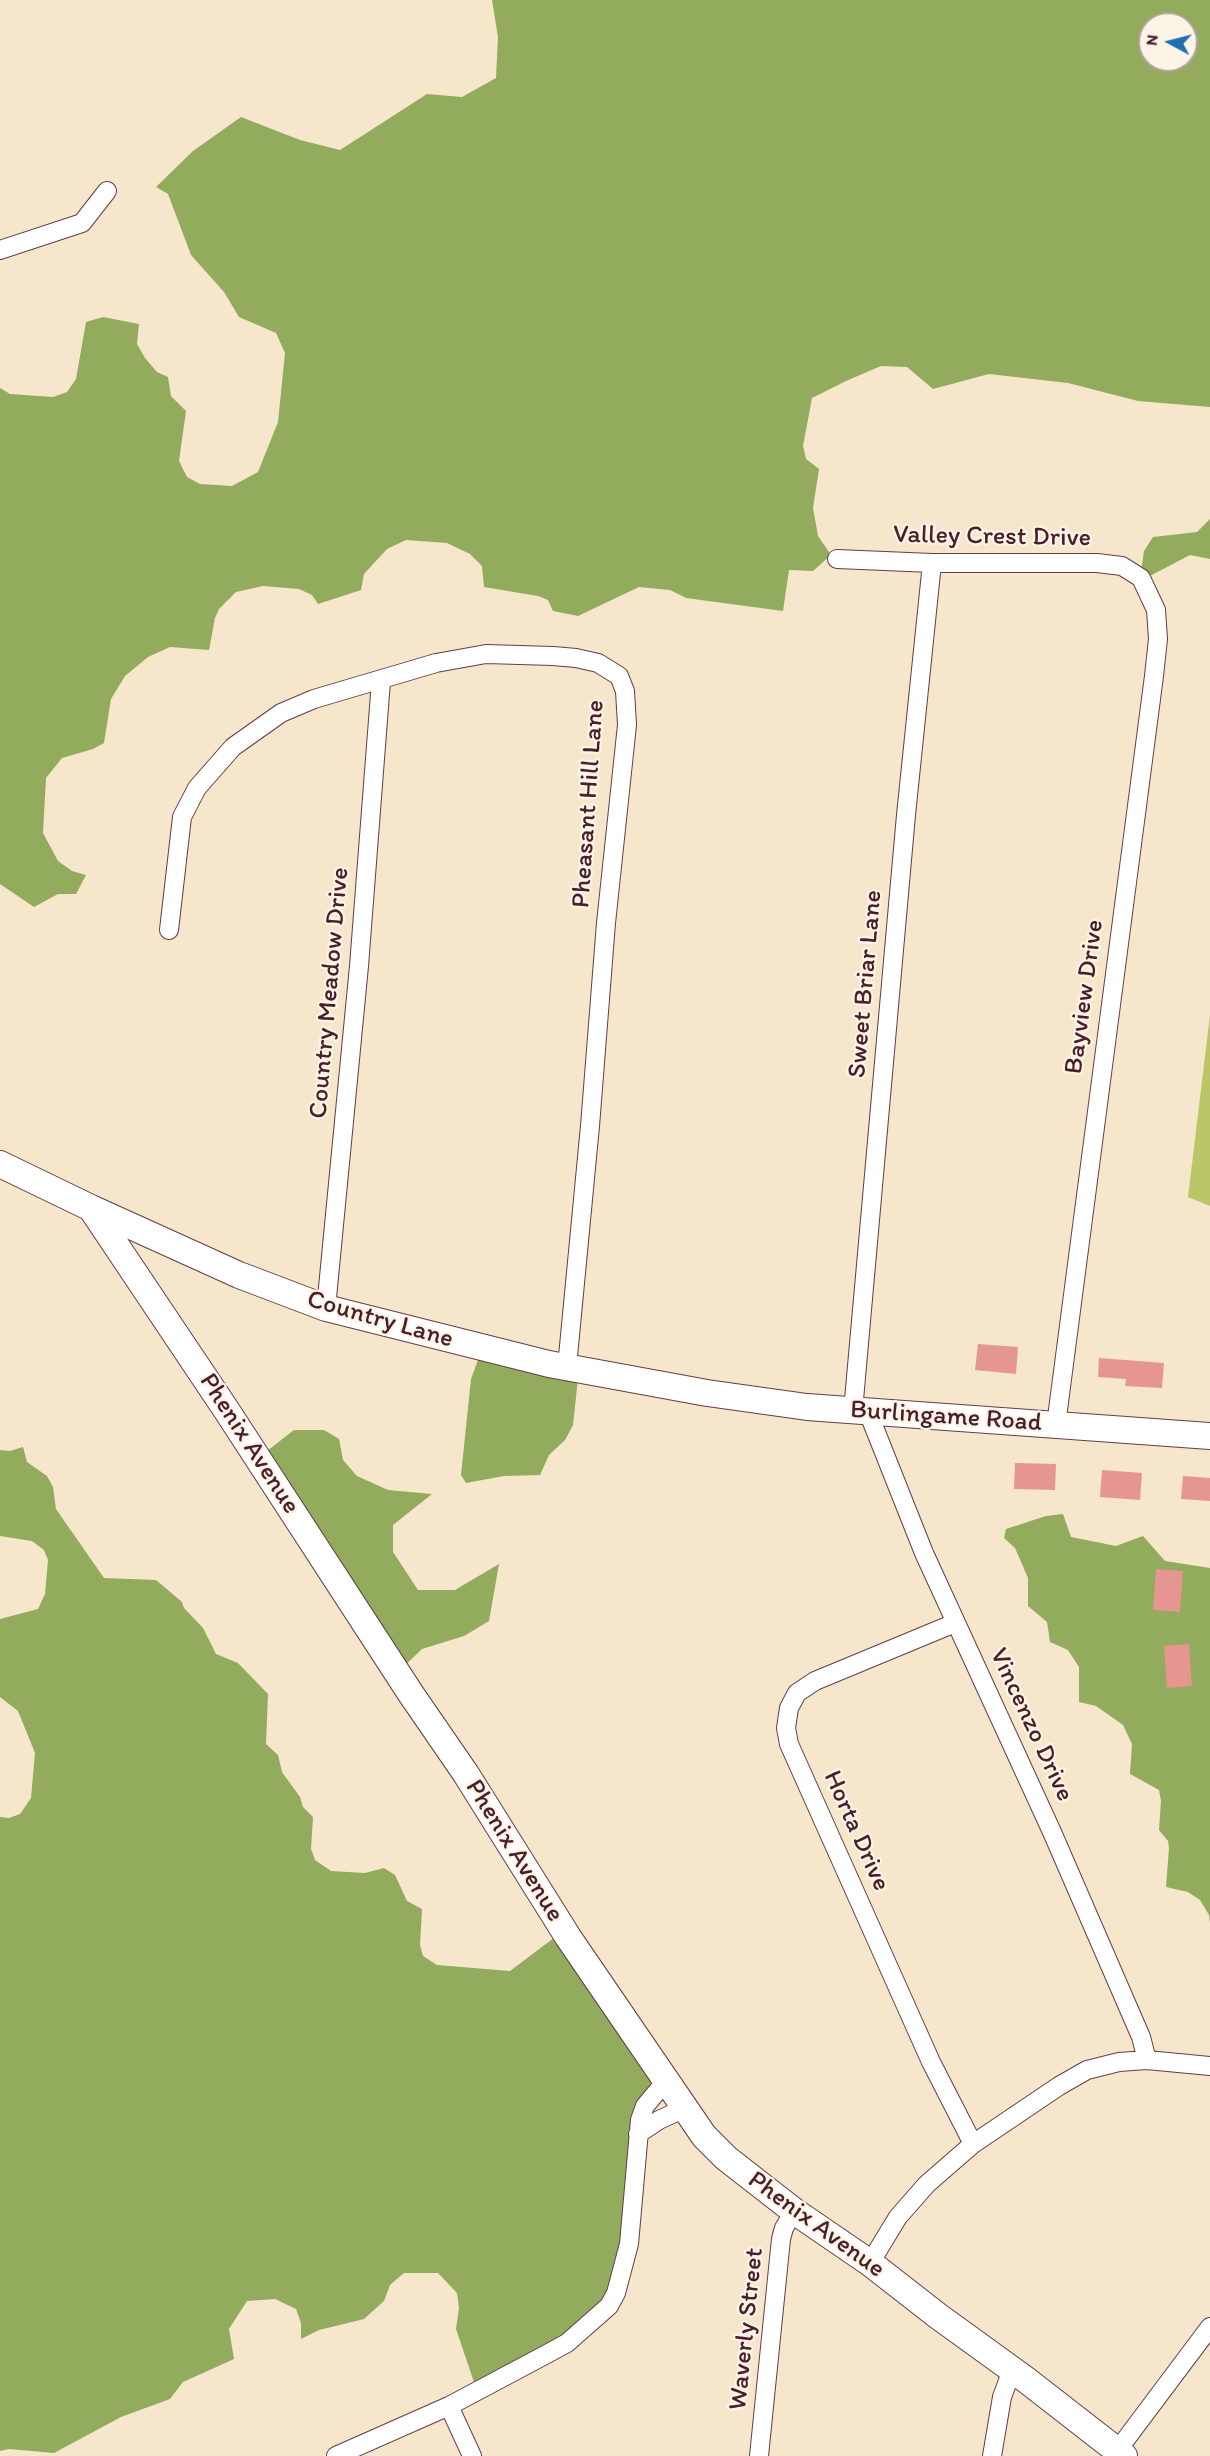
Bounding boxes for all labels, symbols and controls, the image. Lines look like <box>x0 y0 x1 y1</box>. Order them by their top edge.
north arrow <box>1138 12 1198 72</box>
text: N <box>1142 33 1162 47</box>
street label: Valley Crest Drive <box>893 520 1091 554</box>
street label: Pheasant Hill Lane <box>566 699 612 909</box>
street label: Country Meadow Drive <box>303 866 357 1120</box>
street label: Sweet Briar Lane <box>842 889 890 1079</box>
street label: Bayview Drive <box>1059 918 1111 1076</box>
street label: Country Lane <box>303 1284 457 1356</box>
street label: Phenix Avenue <box>192 1368 306 1520</box>
street label: Burlingame Road <box>849 1395 1043 1439</box>
street label: Vincenzo Drive <box>982 1644 1080 1806</box>
street label: Horta Drive <box>816 1766 896 1896</box>
street label: Phenix Avenue <box>458 1774 570 1928</box>
street label: Phenix Avenue <box>741 2165 891 2285</box>
street label: Waverly Street <box>723 2246 771 2412</box>

